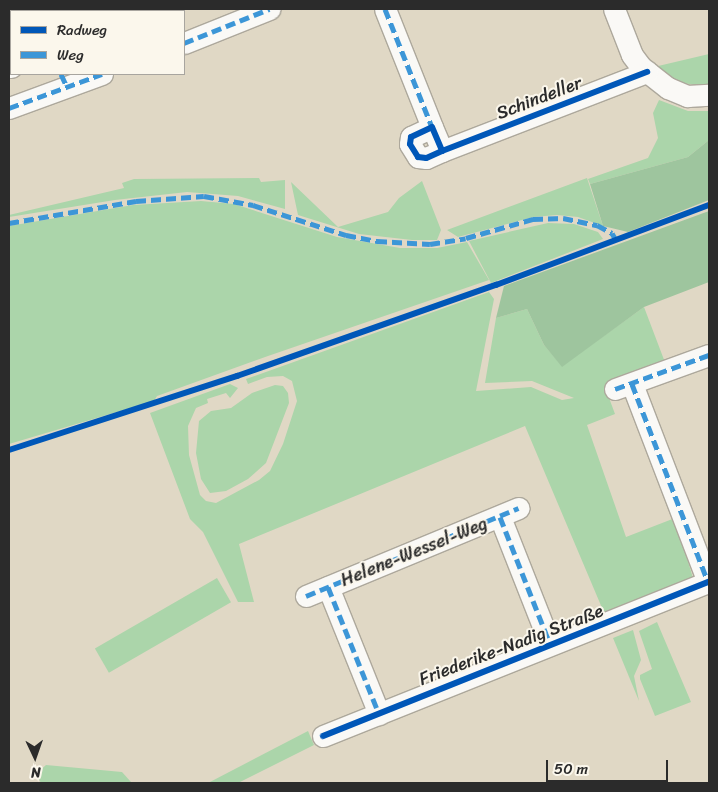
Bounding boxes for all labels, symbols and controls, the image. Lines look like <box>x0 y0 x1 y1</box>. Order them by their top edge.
legend <box>10 10 185 75</box>
text: Radweg <box>57 17 107 43</box>
text: Weg <box>57 42 84 68</box>
street label: Schindeller <box>493 72 585 124</box>
street label: Helene-Wessel-Weg <box>338 513 490 591</box>
street label: Friederike-Nadig Straße <box>416 600 606 690</box>
north arrow <box>10 732 60 782</box>
scale bar <box>548 750 670 782</box>
text: 50 m <box>554 756 588 782</box>
text: N <box>30 760 41 785</box>

